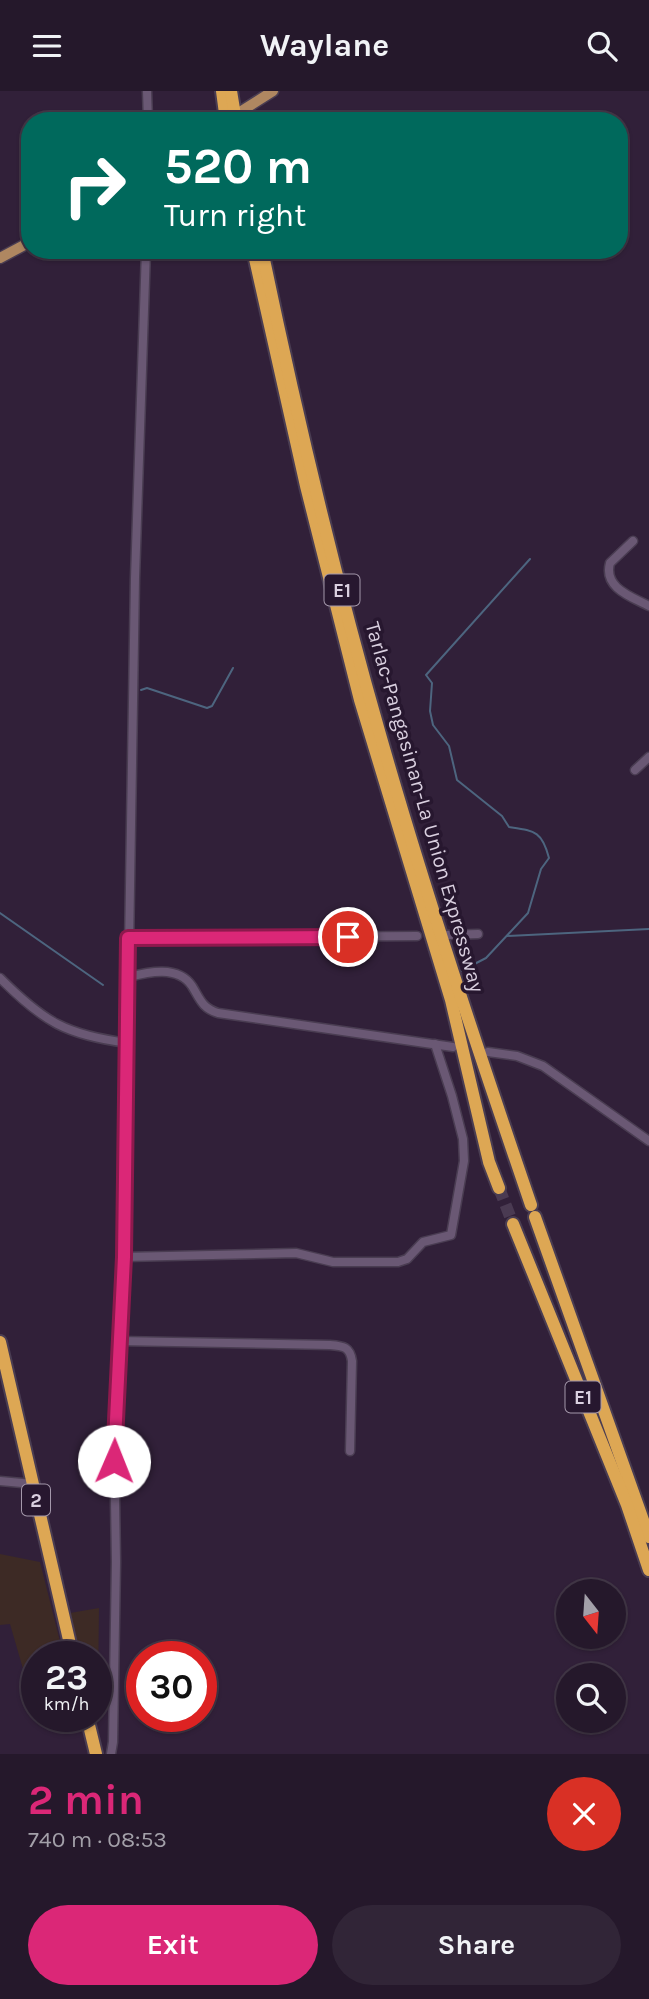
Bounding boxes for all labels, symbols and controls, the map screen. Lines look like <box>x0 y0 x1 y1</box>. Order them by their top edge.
icon: menu <box>28 27 66 65</box>
text: Waylane <box>260 27 389 64</box>
icon: search <box>583 27 621 65</box>
text: 520 m <box>164 138 312 195</box>
icon: right <box>49 140 140 231</box>
text: Turn right <box>164 197 306 234</box>
road number: E1 <box>324 575 360 605</box>
street label: Tarlac-Pangasinan-La Union Expressway <box>361 619 490 995</box>
pin <box>318 907 378 967</box>
icon: arrive <box>329 918 367 956</box>
road number: E1 <box>566 1381 600 1413</box>
position arrow <box>77 1424 151 1498</box>
road number: 2 <box>22 1485 50 1515</box>
north arrow <box>556 1579 626 1649</box>
map controls <box>556 1579 626 1733</box>
speed limit sign: 30 <box>126 1641 217 1732</box>
text: 23 <box>45 1657 88 1698</box>
button: search <box>556 1663 626 1733</box>
text: km/h <box>44 1693 89 1715</box>
text: 2 min <box>28 1775 144 1825</box>
button: close <box>547 1777 621 1851</box>
text: 740 m · 08:53 <box>28 1826 167 1853</box>
button: Exit <box>28 1905 318 1985</box>
button: Share <box>332 1905 621 1985</box>

